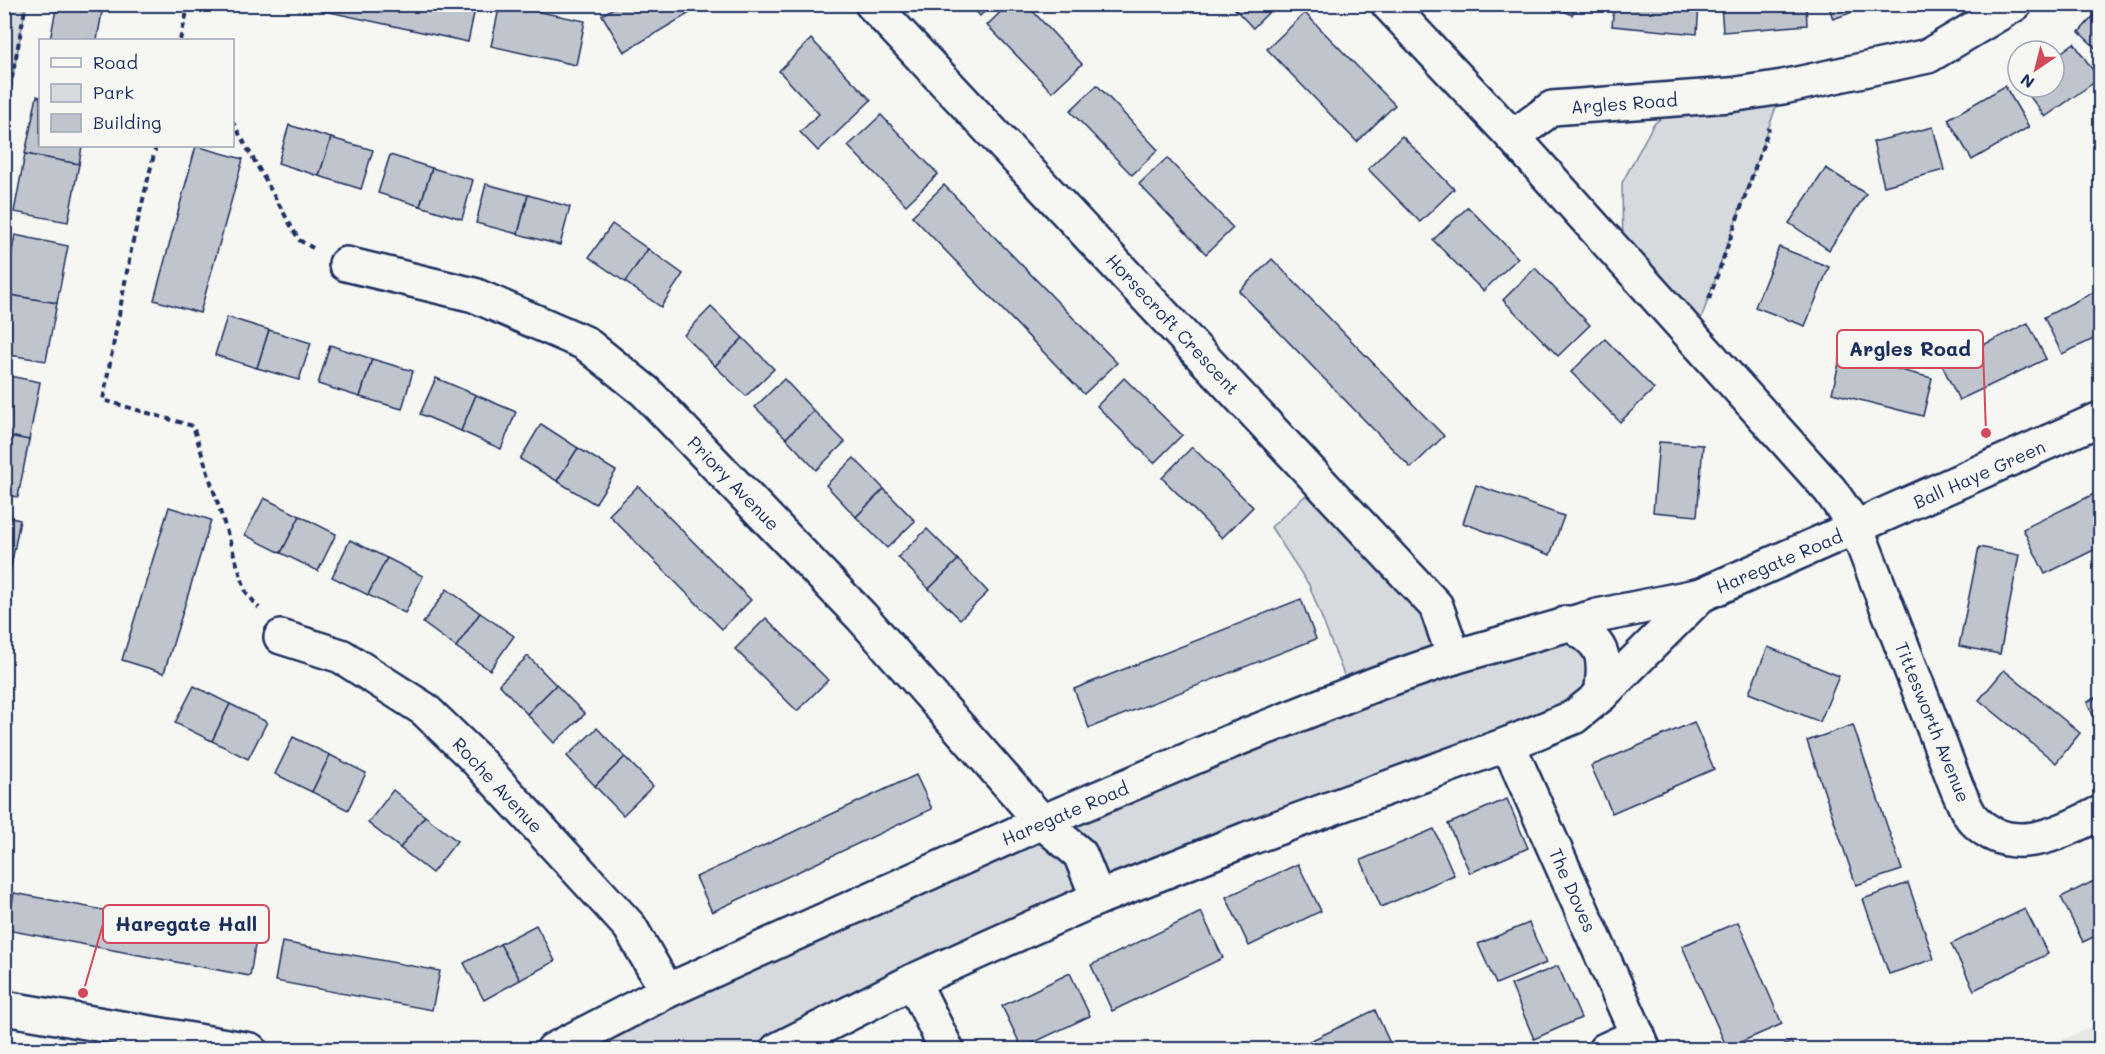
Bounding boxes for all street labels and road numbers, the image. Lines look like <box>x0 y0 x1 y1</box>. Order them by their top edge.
street label: Argles Road <box>1570 87 1678 119</box>
street label: Horsecroft Crescent <box>1101 248 1245 400</box>
street label: Priory Avenue <box>683 431 785 535</box>
street label: Ball Haye Green <box>1909 434 2049 514</box>
street label: Haregate Road <box>1712 523 1846 599</box>
street label: Tittesworth Avenue <box>1890 638 1976 806</box>
street label: Roche Avenue <box>448 732 548 838</box>
street label: Haregate Road <box>998 775 1132 851</box>
street label: The Doves <box>1544 844 1602 936</box>

